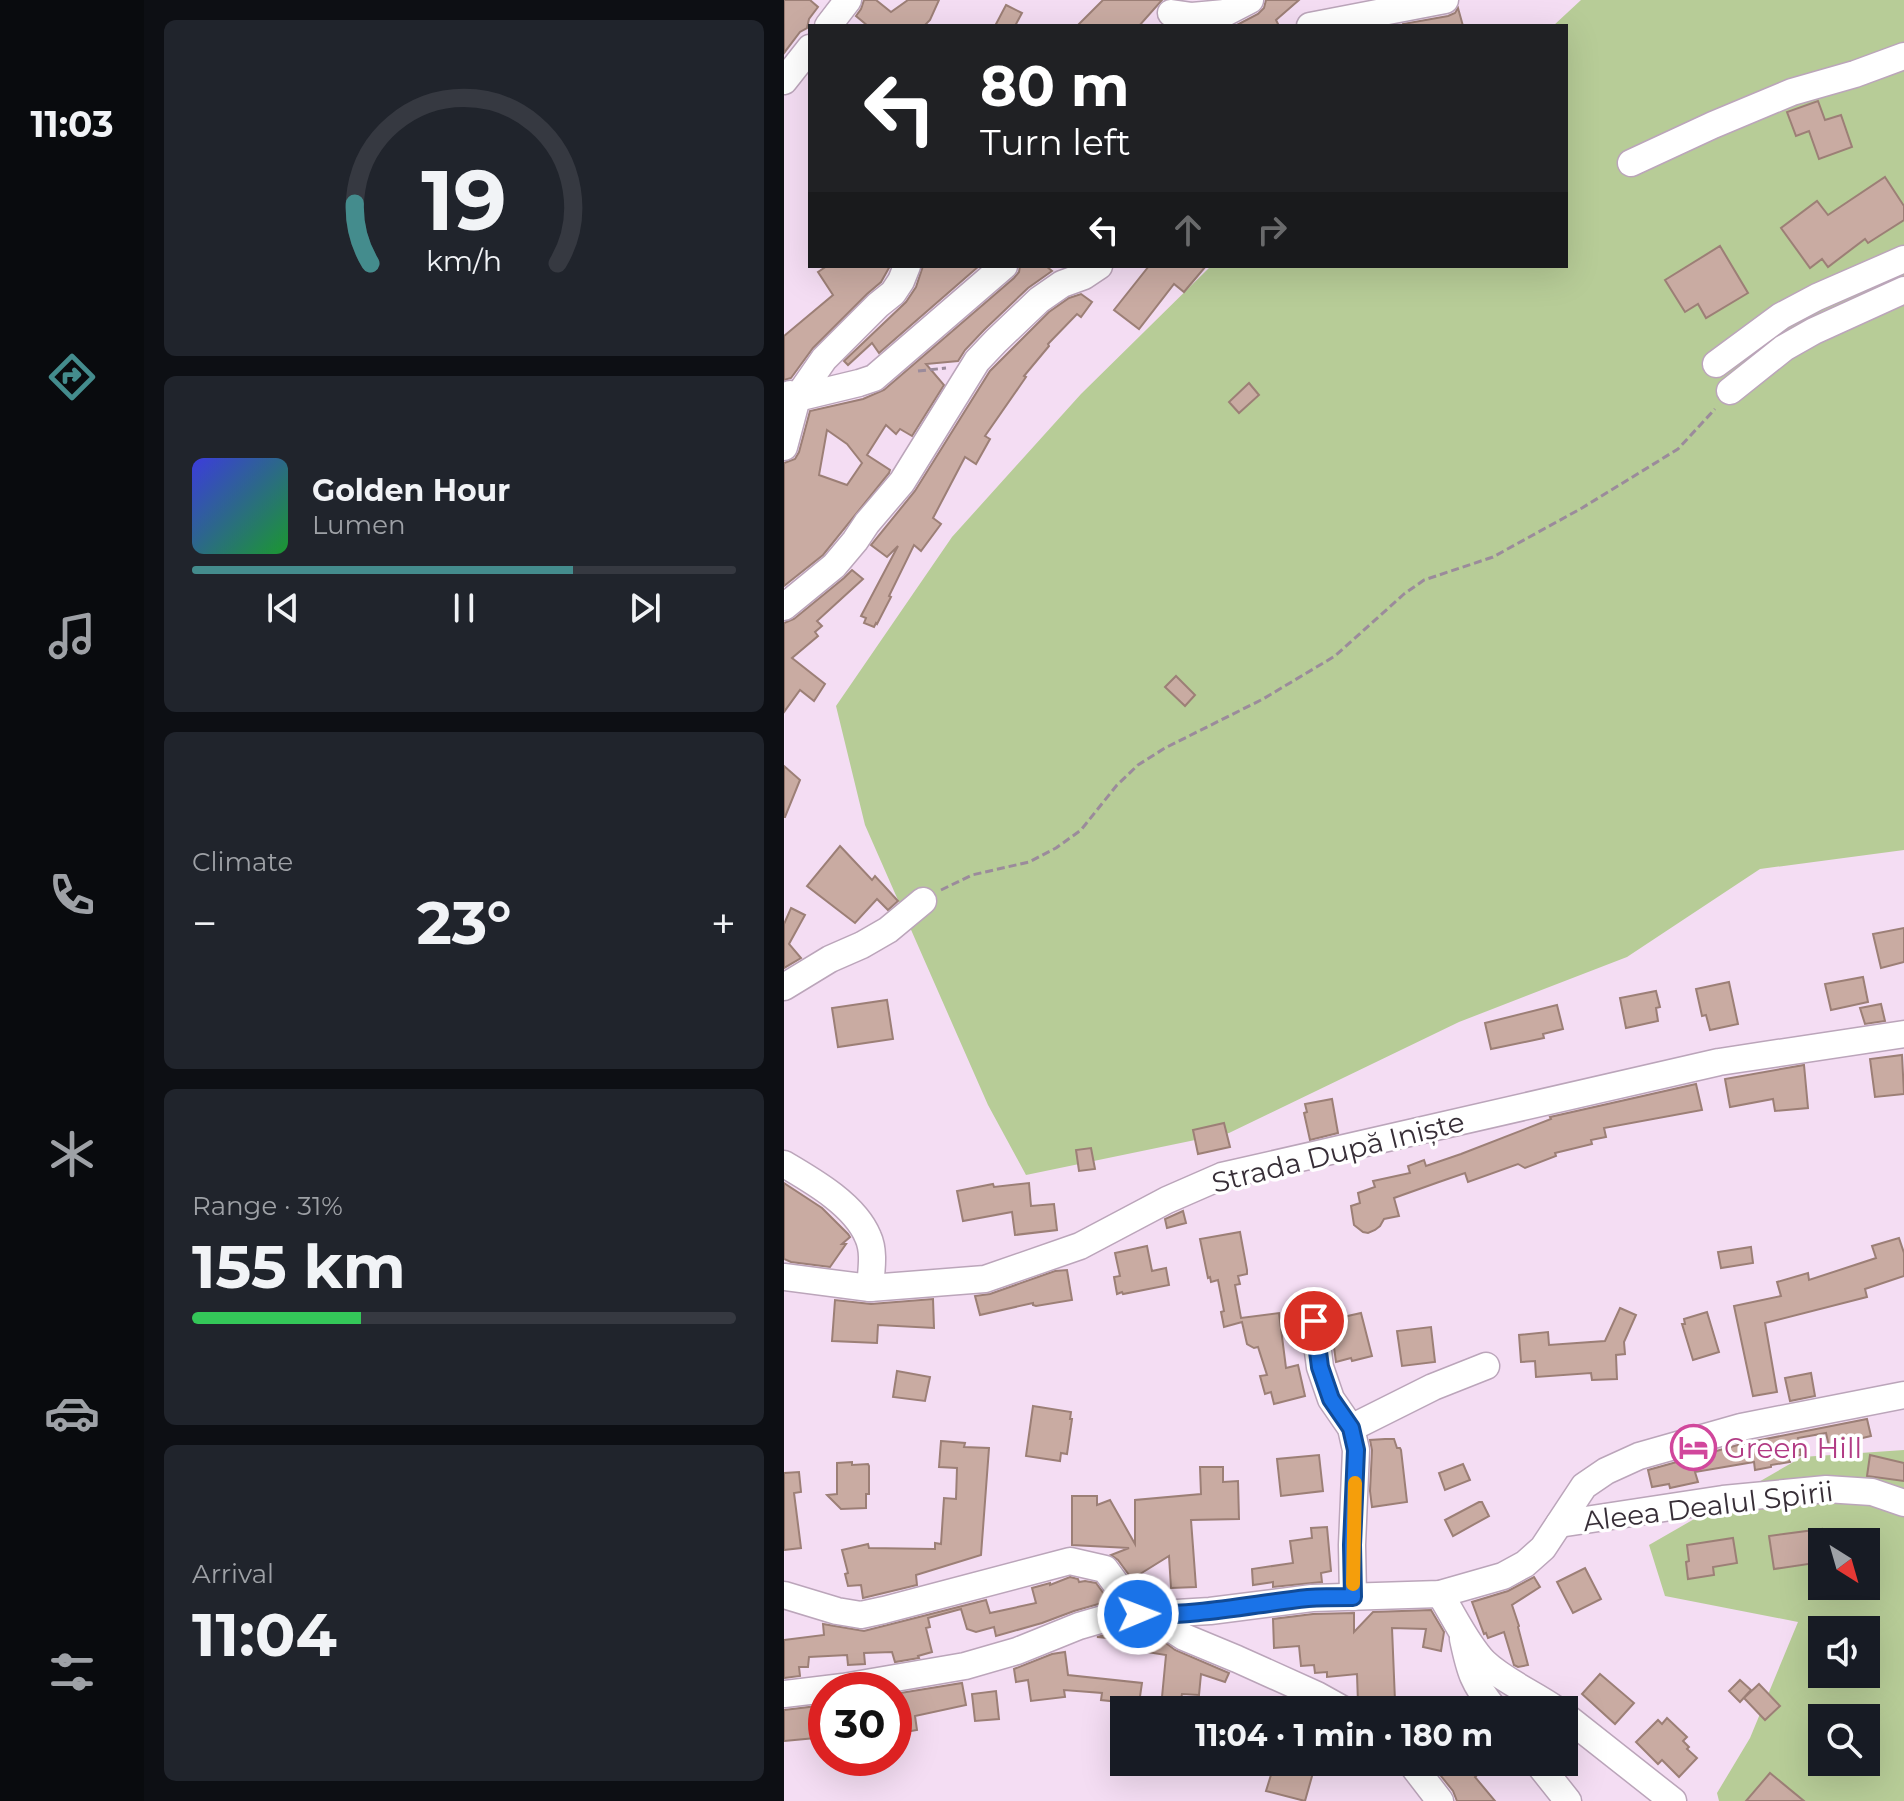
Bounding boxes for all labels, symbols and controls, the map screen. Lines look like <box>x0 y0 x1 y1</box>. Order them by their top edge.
text: 80 m <box>980 52 1130 120</box>
icon: left <box>848 56 952 160</box>
text: 11:03 <box>30 102 114 146</box>
text: Turn left <box>980 120 1131 164</box>
text: 19 <box>421 149 507 251</box>
icon: left <box>1082 208 1126 252</box>
icon: ahead <box>1166 208 1210 252</box>
icon: right <box>1250 208 1294 252</box>
text: km/h <box>426 243 502 278</box>
icon: directions <box>44 349 100 405</box>
text: Golden Hour <box>312 472 510 509</box>
text: Lumen <box>312 509 405 541</box>
icon: previous <box>261 586 305 630</box>
icon: pause <box>442 586 486 630</box>
icon: next <box>623 586 667 630</box>
icon: music <box>44 608 100 664</box>
text: Climate <box>192 846 293 878</box>
icon: phone <box>44 867 100 923</box>
text: 23° <box>416 886 512 959</box>
text: − <box>192 896 217 950</box>
text: + <box>711 896 736 950</box>
street label: Strada După Iniște <box>1208 1104 1468 1200</box>
icon: climate <box>44 1126 100 1182</box>
text: Range · 31% <box>192 1190 343 1222</box>
text: 155 km <box>192 1230 406 1303</box>
pin <box>1280 1287 1348 1355</box>
icon: arrive <box>1292 1299 1336 1343</box>
icon: car <box>44 1385 100 1441</box>
hotel icon: Green Hill <box>1669 1424 1717 1472</box>
place label: Green Hill <box>1724 1431 1862 1465</box>
street label: Aleea Dealul Spirii <box>1581 1474 1835 1538</box>
north arrow <box>1808 1528 1880 1600</box>
map controls <box>1808 1528 1880 1776</box>
text: Arrival <box>192 1558 274 1590</box>
position arrow <box>1096 1572 1180 1656</box>
text: 11:04 <box>192 1598 337 1671</box>
button: sound <box>1808 1616 1880 1688</box>
icon: filters <box>44 1644 100 1700</box>
speed limit sign: 30 <box>808 1672 912 1776</box>
button: search <box>1808 1704 1880 1776</box>
text: 11:04 · 1 min · 180 m <box>1195 1717 1493 1754</box>

